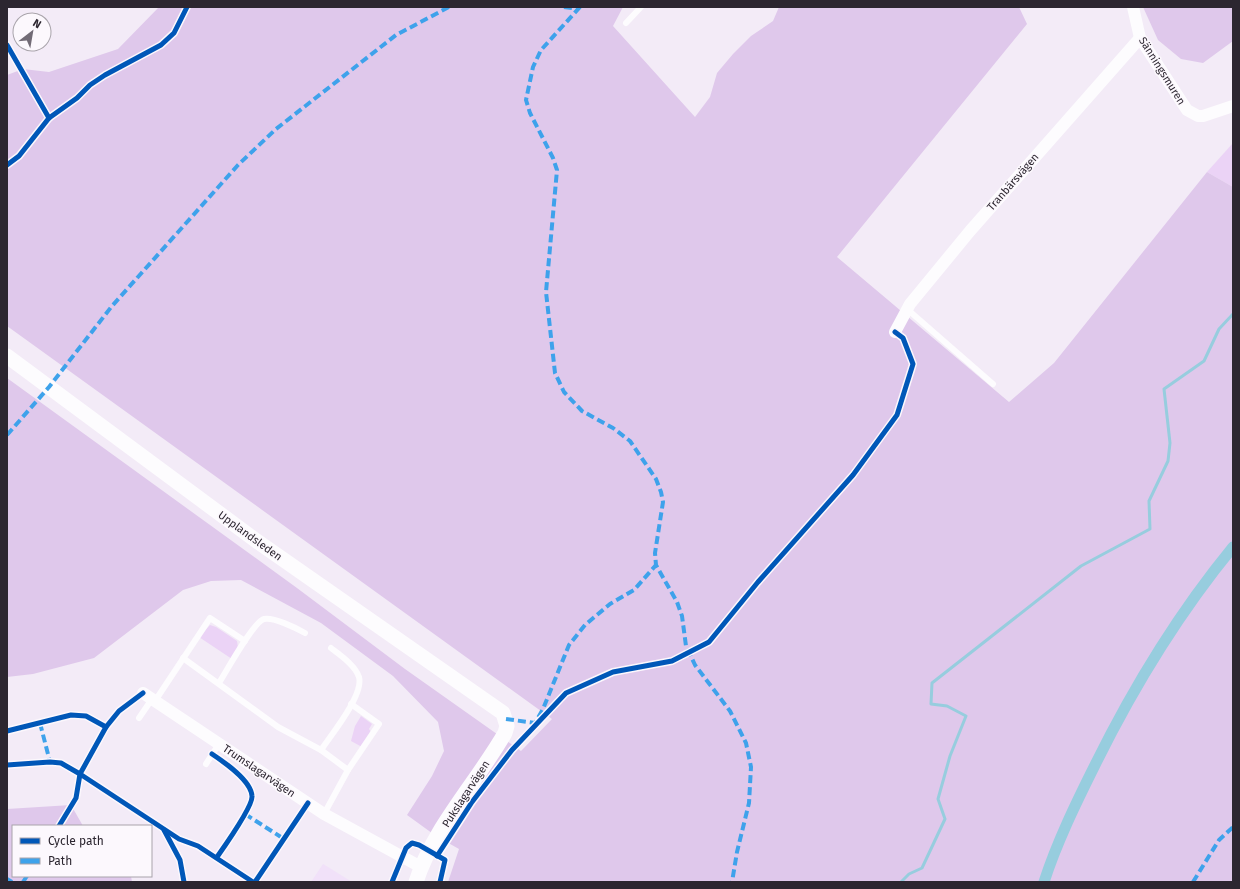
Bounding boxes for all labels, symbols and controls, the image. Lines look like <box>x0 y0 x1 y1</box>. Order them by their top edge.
north arrow <box>12 12 52 52</box>
text: N <box>30 16 43 31</box>
street label: Sänningsmuren <box>1136 35 1188 107</box>
street label: Tranbärsvägen <box>984 150 1042 214</box>
street label: Upplandsleden <box>215 508 285 564</box>
street label: Trumslagarvägen <box>220 742 298 800</box>
street label: Pukslagarvägen <box>440 758 492 830</box>
legend <box>12 825 152 877</box>
text: Cycle path <box>48 834 104 848</box>
text: Path <box>48 854 72 868</box>

